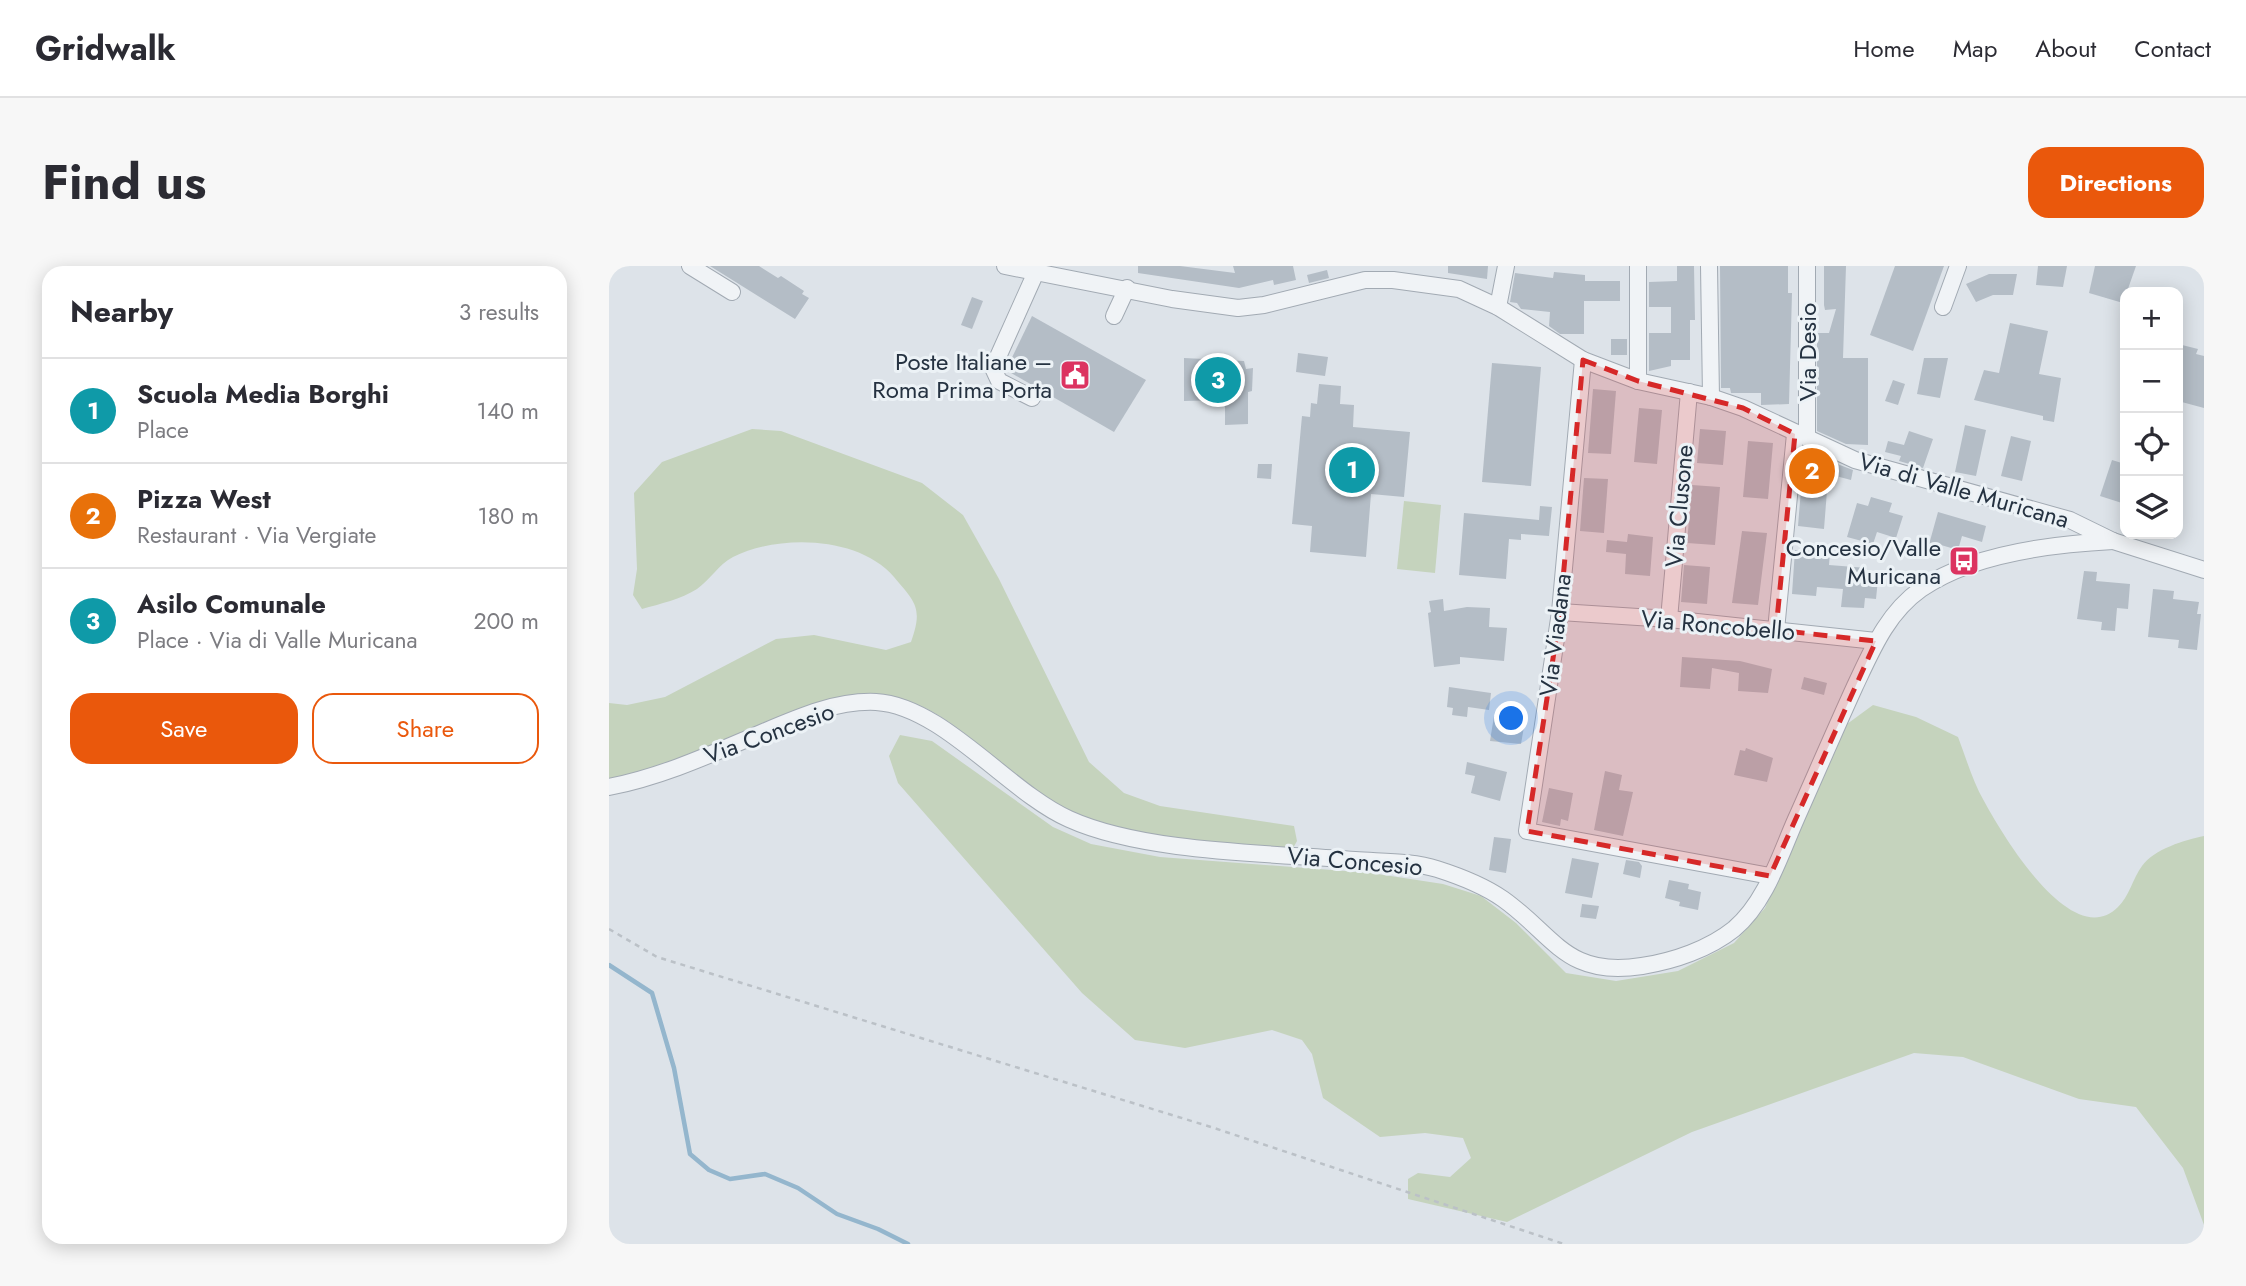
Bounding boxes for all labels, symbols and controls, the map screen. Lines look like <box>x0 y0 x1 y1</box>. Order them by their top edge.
text: Gridwalk <box>35 25 176 72</box>
text: Home <box>1853 31 1915 66</box>
text: Map <box>1953 31 1997 66</box>
text: About <box>2035 31 2096 66</box>
text: Contact <box>2134 31 2211 66</box>
text: Find us <box>42 147 206 217</box>
button: Directions <box>2028 147 2204 218</box>
map controls <box>2120 287 2183 539</box>
button: + <box>2120 287 2183 350</box>
text: Nearby <box>70 290 173 333</box>
text: 3 results <box>459 295 539 329</box>
street label: Via Desio <box>1790 303 1825 401</box>
place label: Poste Italiane – Roma Prima Porta <box>872 344 1052 407</box>
button: − <box>2120 350 2183 413</box>
pin: 3 <box>1195 354 1241 406</box>
public building icon: Poste Italiane – Roma Prima Porta <box>1058 358 1092 392</box>
text: Scuola Media Borghi <box>137 375 389 413</box>
text: 1 <box>87 394 99 428</box>
text: 140 m <box>477 394 539 428</box>
text: Place <box>137 413 189 447</box>
button: locate <box>2120 413 2183 476</box>
street label: Via Clusone <box>1656 443 1702 569</box>
street label: Via di Valle Muricana <box>1855 443 2073 537</box>
pin: 1 <box>1329 444 1375 496</box>
pin: 2 <box>1789 445 1835 497</box>
button: layers <box>2120 476 2183 539</box>
text: Pizza West <box>137 480 271 518</box>
text: 2 <box>85 499 101 533</box>
text: 180 m <box>477 499 539 533</box>
text: Restaurant · Via Vergiate <box>137 518 376 552</box>
place label: Concesio/Valle Muricana <box>1786 530 1941 593</box>
bus stop icon: Concesio/Valle Muricana <box>1947 544 1981 578</box>
street label: Via Viadana <box>1530 571 1580 699</box>
text: Asilo Comunale <box>137 585 326 623</box>
street label: Via Roncobello <box>1639 601 1797 649</box>
text: 3 <box>86 604 100 638</box>
text: 200 m <box>473 604 539 638</box>
text: Place · Via di Valle Muricana <box>137 623 418 657</box>
button: Save <box>70 693 298 764</box>
button: Share <box>312 693 539 764</box>
street label: Via Concesio <box>699 693 839 773</box>
your location <box>1494 701 1528 735</box>
street label: Via Concesio <box>1286 838 1424 884</box>

